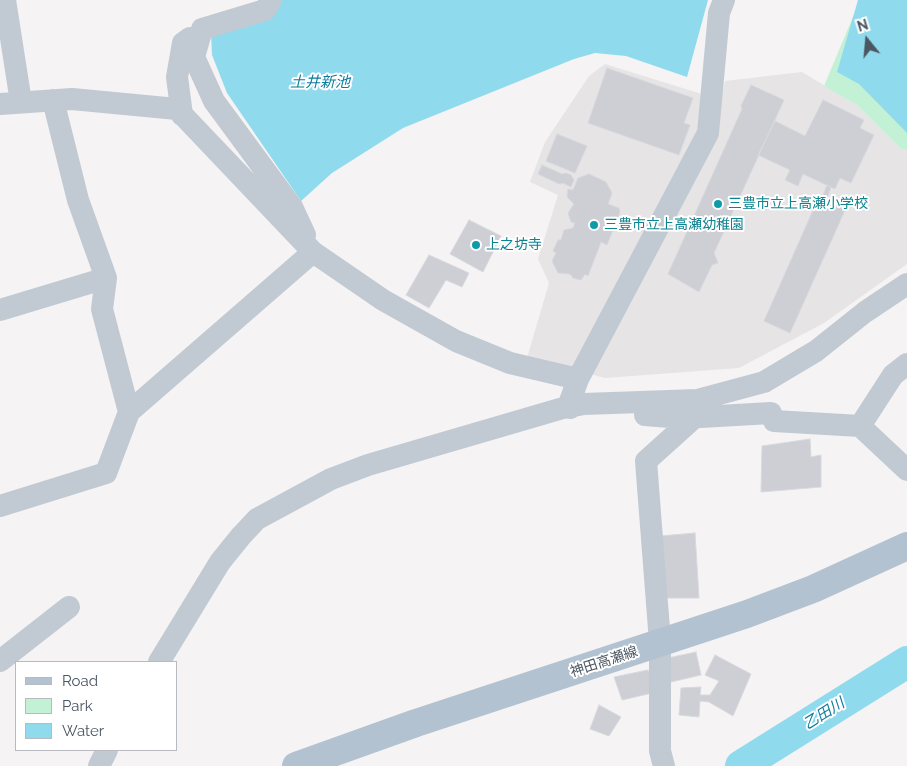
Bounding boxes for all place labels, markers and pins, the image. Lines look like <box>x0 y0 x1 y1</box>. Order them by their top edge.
place label: 三豊市立上高瀬小学校 <box>728 196 868 212</box>
marker: 三豊市立上高瀬小学校 <box>712 198 724 210</box>
place label: 三豊市立上高瀬幼稚園 <box>604 217 744 233</box>
marker: 三豊市立上高瀬幼稚園 <box>588 219 600 231</box>
place label: 上之坊寺 <box>486 237 542 253</box>
marker: 上之坊寺 <box>470 239 482 251</box>

